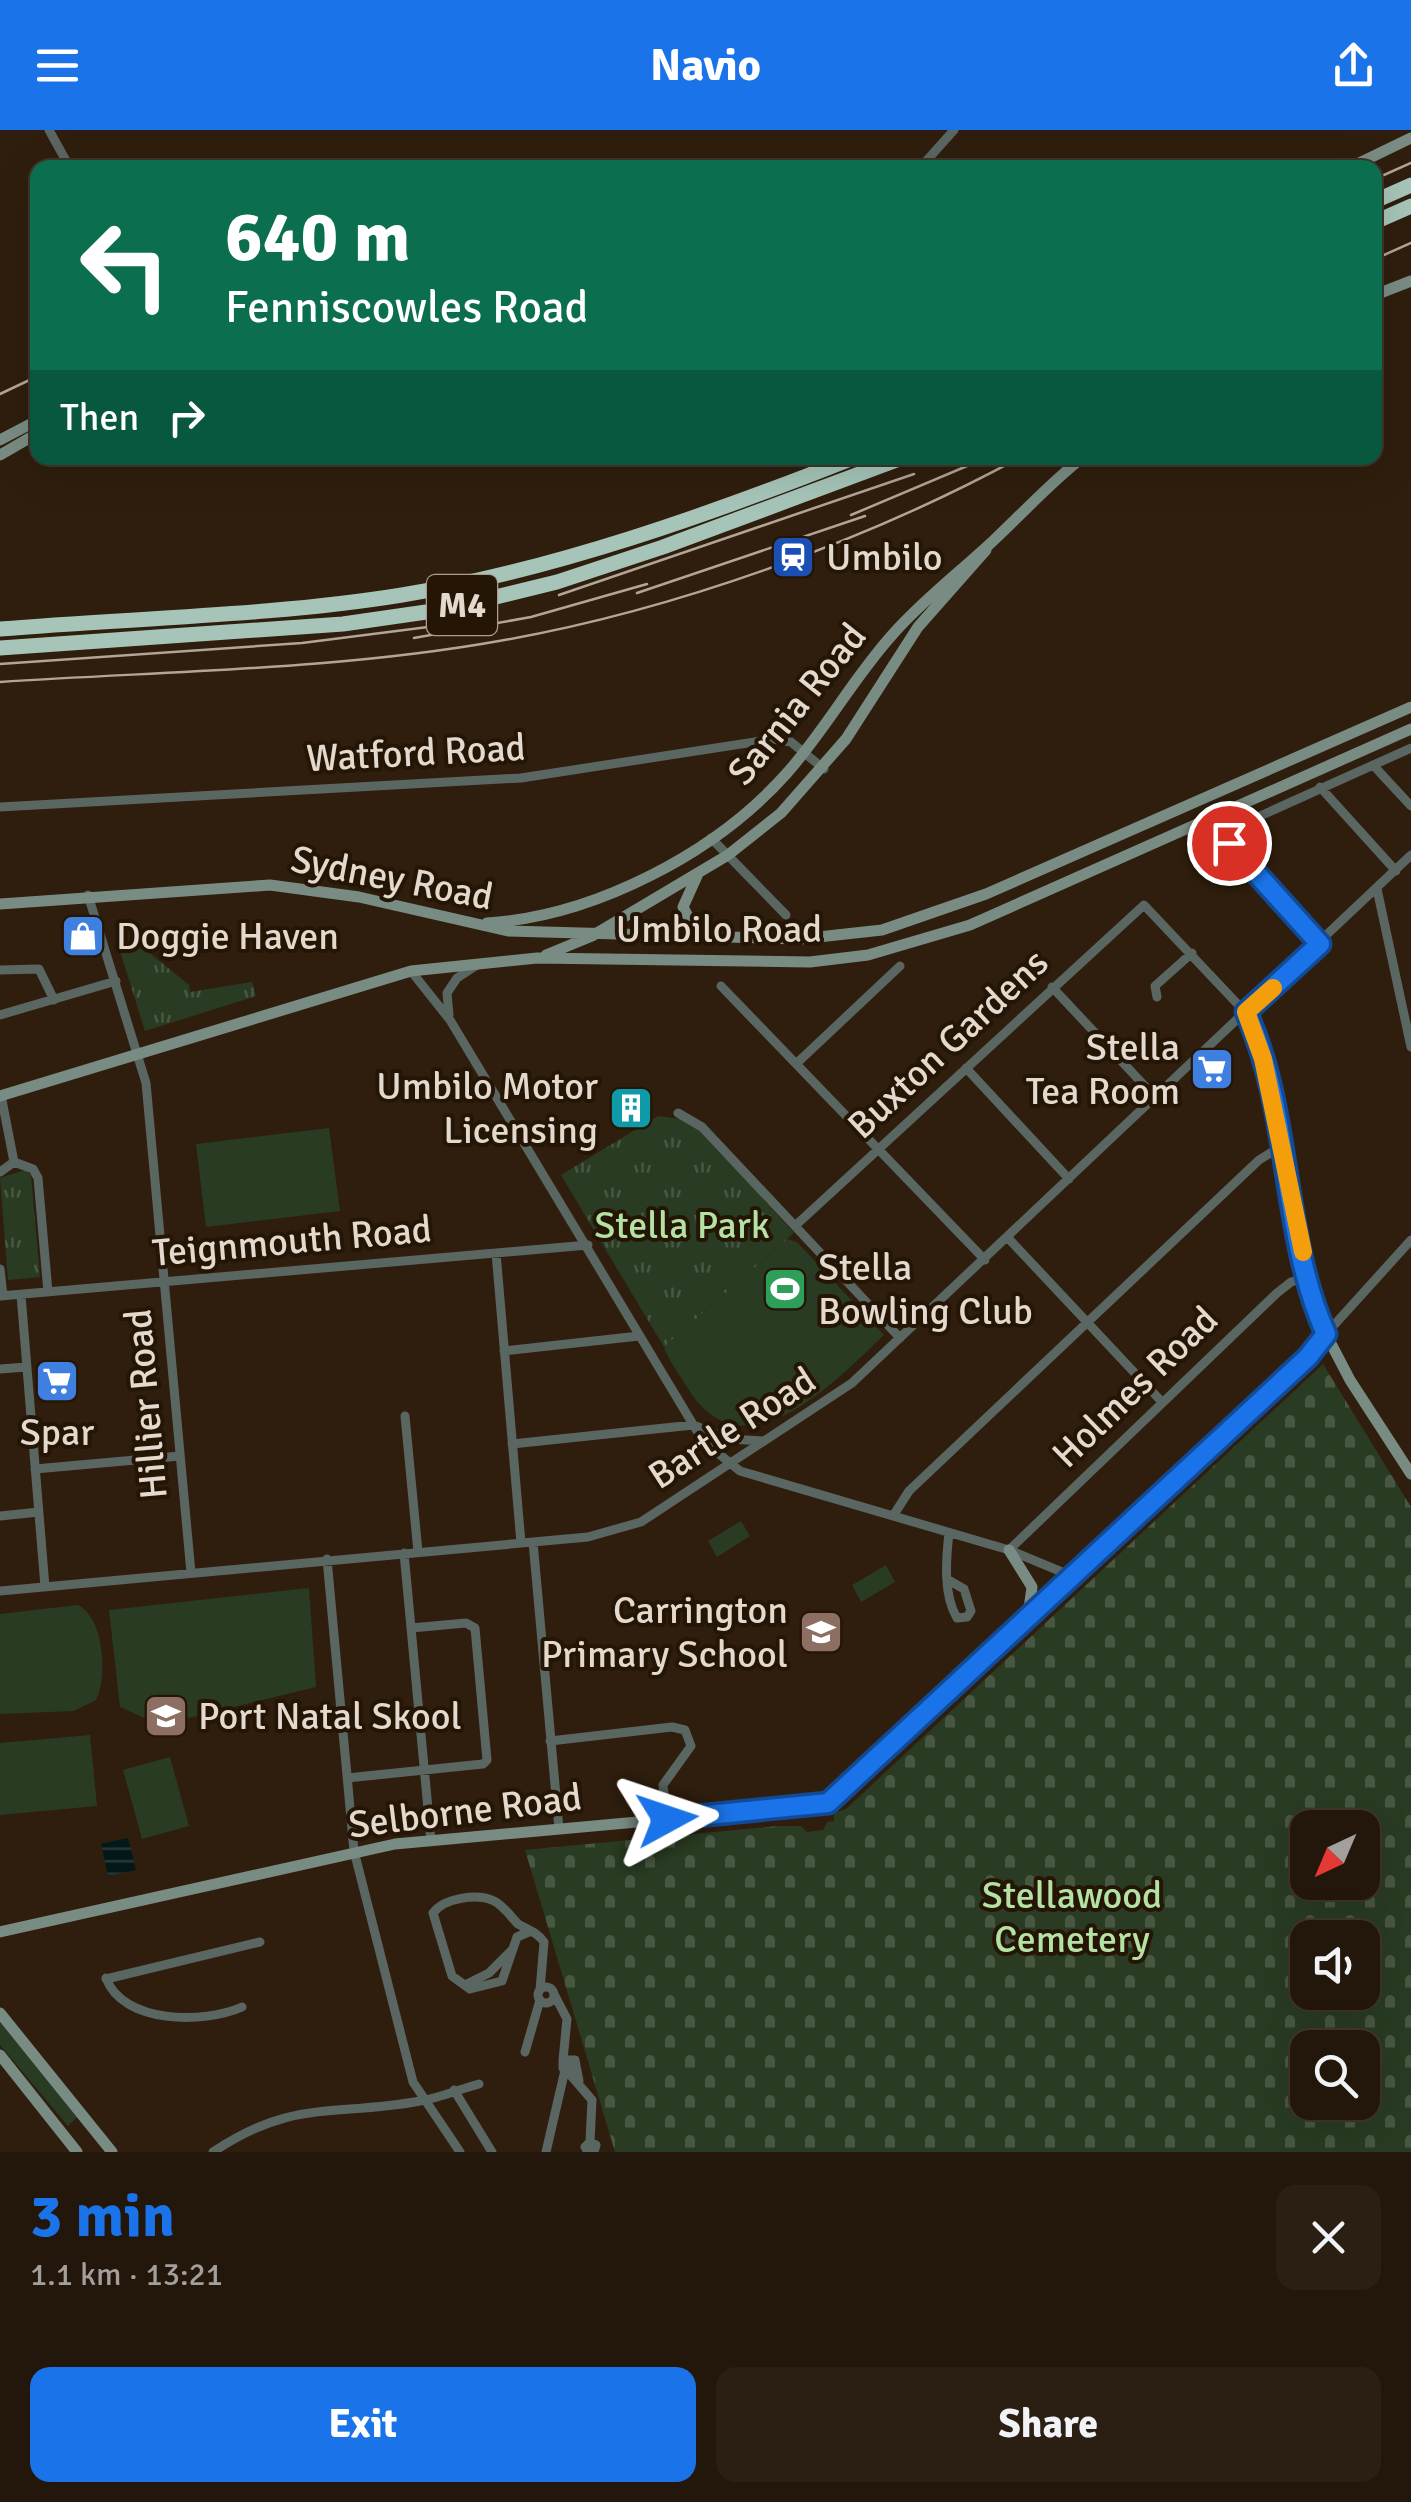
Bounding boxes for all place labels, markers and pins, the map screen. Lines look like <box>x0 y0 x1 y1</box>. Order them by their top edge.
station icon: Umbilo <box>770 534 816 580</box>
place label: Umbilo <box>826 534 943 581</box>
pin <box>1187 801 1272 886</box>
shop icon: Doggie Haven <box>60 913 106 959</box>
place label: Doggie Haven <box>116 913 339 960</box>
place label: Stella Tea Room <box>1026 1024 1180 1115</box>
supermarket icon: Stella Tea Room <box>1189 1046 1235 1092</box>
place label: Umbilo Motor Licensing <box>376 1063 598 1154</box>
building icon: Umbilo Motor Licensing <box>608 1085 654 1131</box>
place label: Stella Bowling Club <box>818 1244 1033 1335</box>
sports icon: Stella Bowling Club <box>762 1266 808 1312</box>
supermarket icon: Spar <box>34 1358 80 1404</box>
place label: Spar <box>20 1409 94 1456</box>
place label: Carrington Primary School <box>541 1587 788 1678</box>
school or university icon: Carrington Primary School <box>798 1609 844 1655</box>
school or university icon: Port Natal Skool <box>143 1693 189 1739</box>
place label: Port Natal Skool <box>198 1693 462 1740</box>

